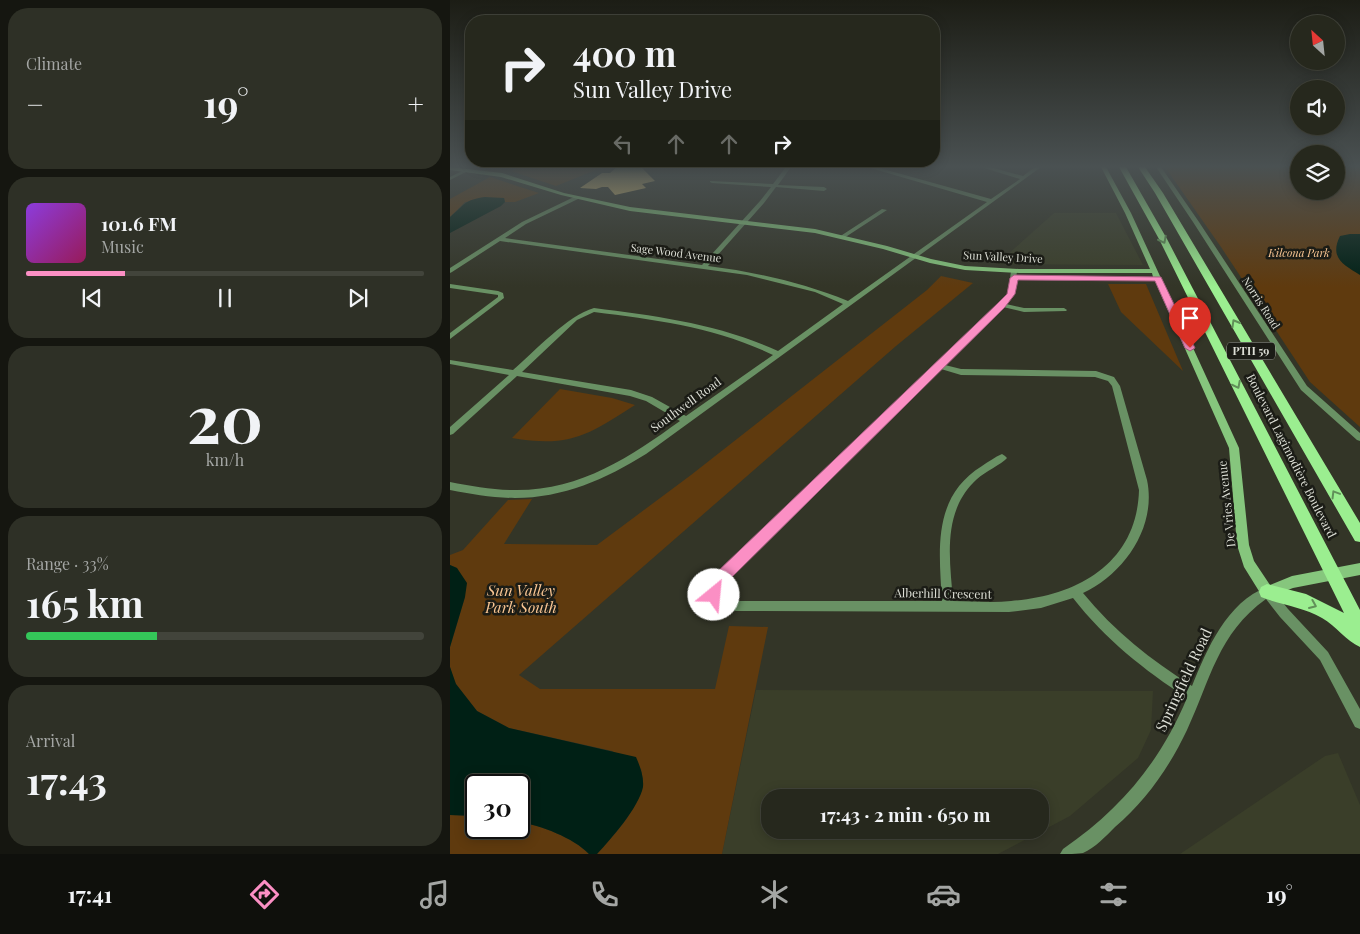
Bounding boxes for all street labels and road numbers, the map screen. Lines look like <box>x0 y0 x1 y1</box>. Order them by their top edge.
street label: Sage Wood Avenue <box>630 239 723 266</box>
street label: Sun Valley Drive <box>963 247 1044 266</box>
street label: Norris Road <box>1239 274 1284 332</box>
road number: PTH 59 <box>1227 342 1275 360</box>
street label: Boulevard Lagimodière Boulevard <box>1243 371 1340 540</box>
street label: Southwell Road <box>647 373 724 435</box>
street label: De Vries Avenue <box>1214 460 1239 548</box>
street label: Alberhill Crescent <box>893 584 993 602</box>
street label: Springfield Road <box>1150 624 1216 735</box>

